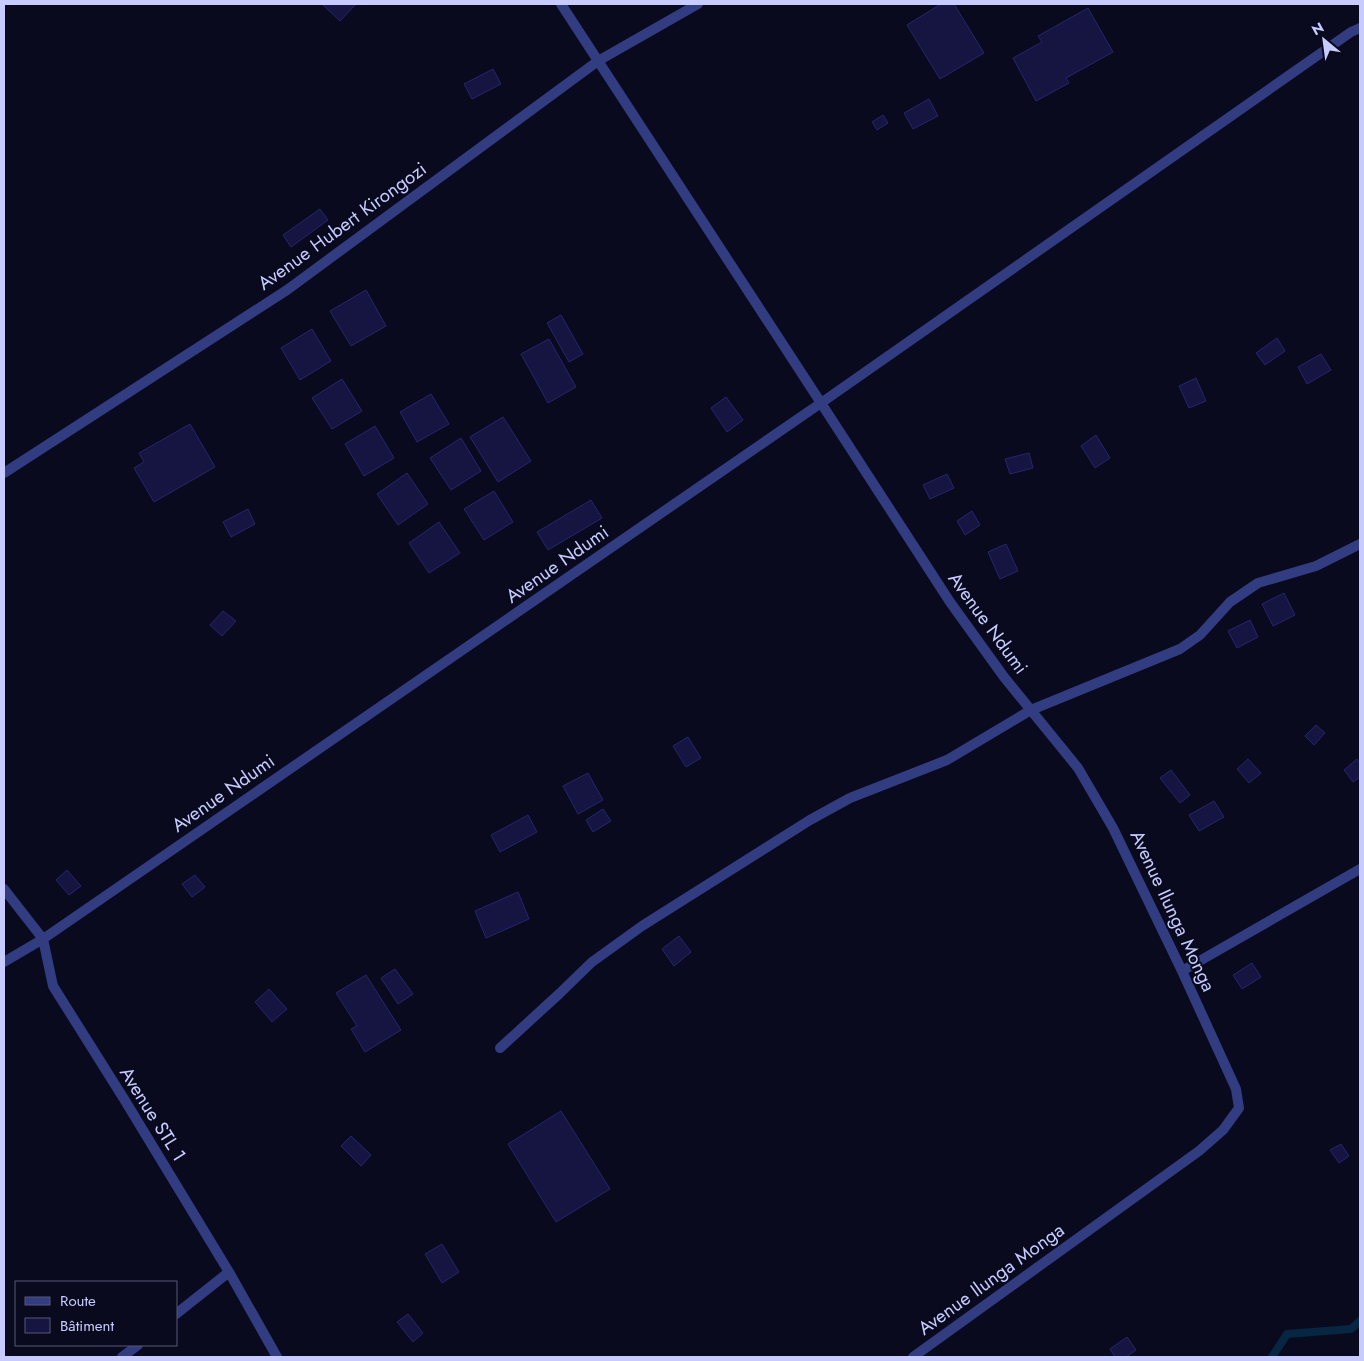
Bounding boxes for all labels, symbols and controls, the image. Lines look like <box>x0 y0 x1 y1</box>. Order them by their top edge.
north arrow <box>1299 15 1349 65</box>
text: N <box>1308 17 1327 40</box>
street label: Avenue Hubert Kirongozi <box>252 156 432 296</box>
street label: Avenue Ndumi <box>500 518 614 610</box>
street label: Avenue Ndumi <box>942 566 1034 680</box>
street label: Avenue Ndumi <box>166 747 280 839</box>
street label: Avenue Ilunga Monga <box>1124 826 1222 996</box>
street label: Avenue STL 1 <box>113 1062 193 1166</box>
street label: Avenue Ilunga Monga <box>912 1217 1070 1341</box>
legend <box>15 1281 178 1346</box>
text: Route <box>60 1290 96 1312</box>
text: Bâtiment <box>60 1315 114 1337</box>

